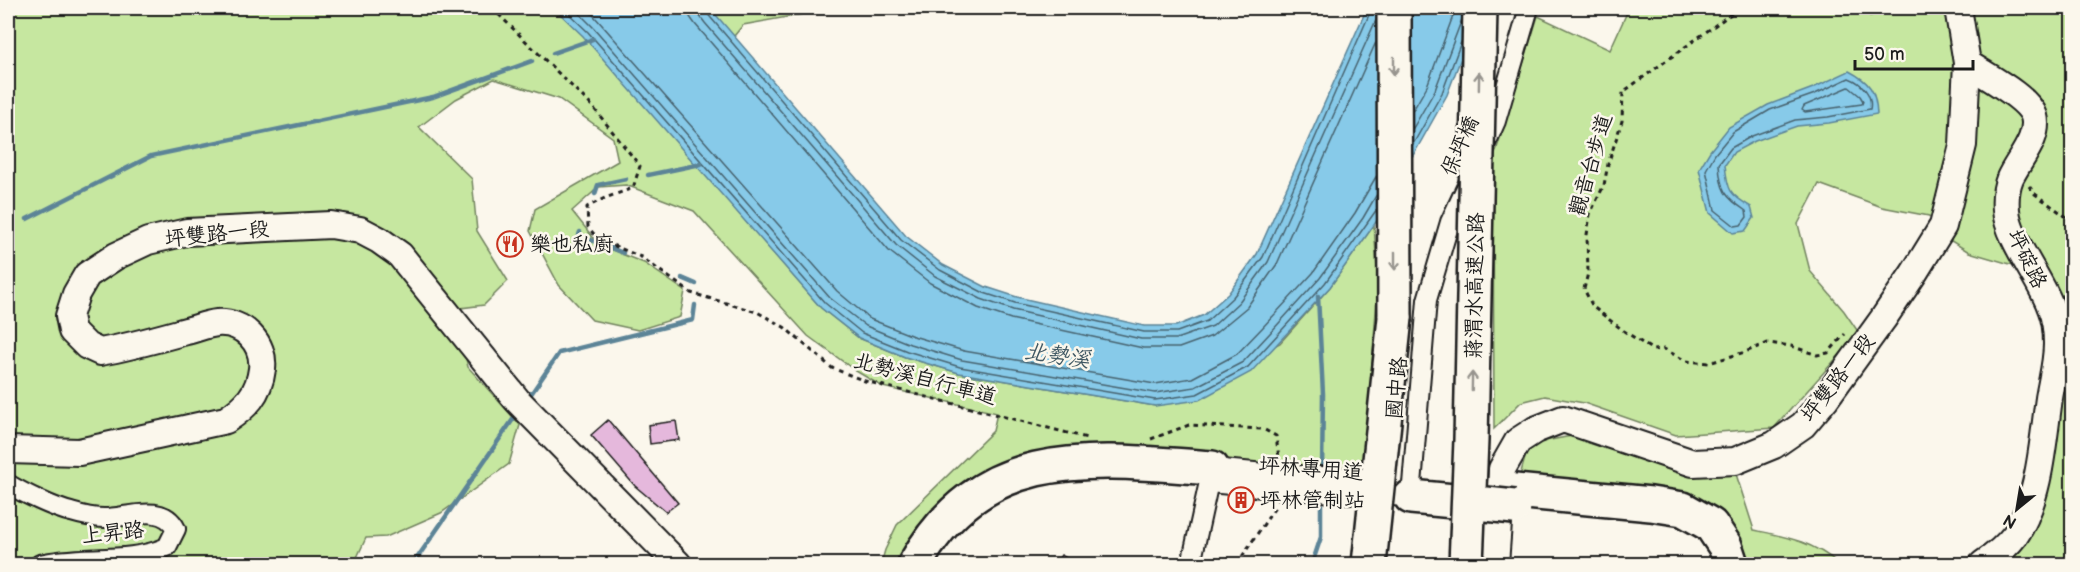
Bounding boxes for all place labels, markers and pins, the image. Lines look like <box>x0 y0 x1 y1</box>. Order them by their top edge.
restaurant icon: 樂也私廚 <box>495 229 525 259</box>
place label: 樂也私廚 <box>530 232 614 257</box>
building icon: 坪林管制站 <box>1226 485 1256 515</box>
place label: 坪林管制站 <box>1260 488 1365 513</box>

